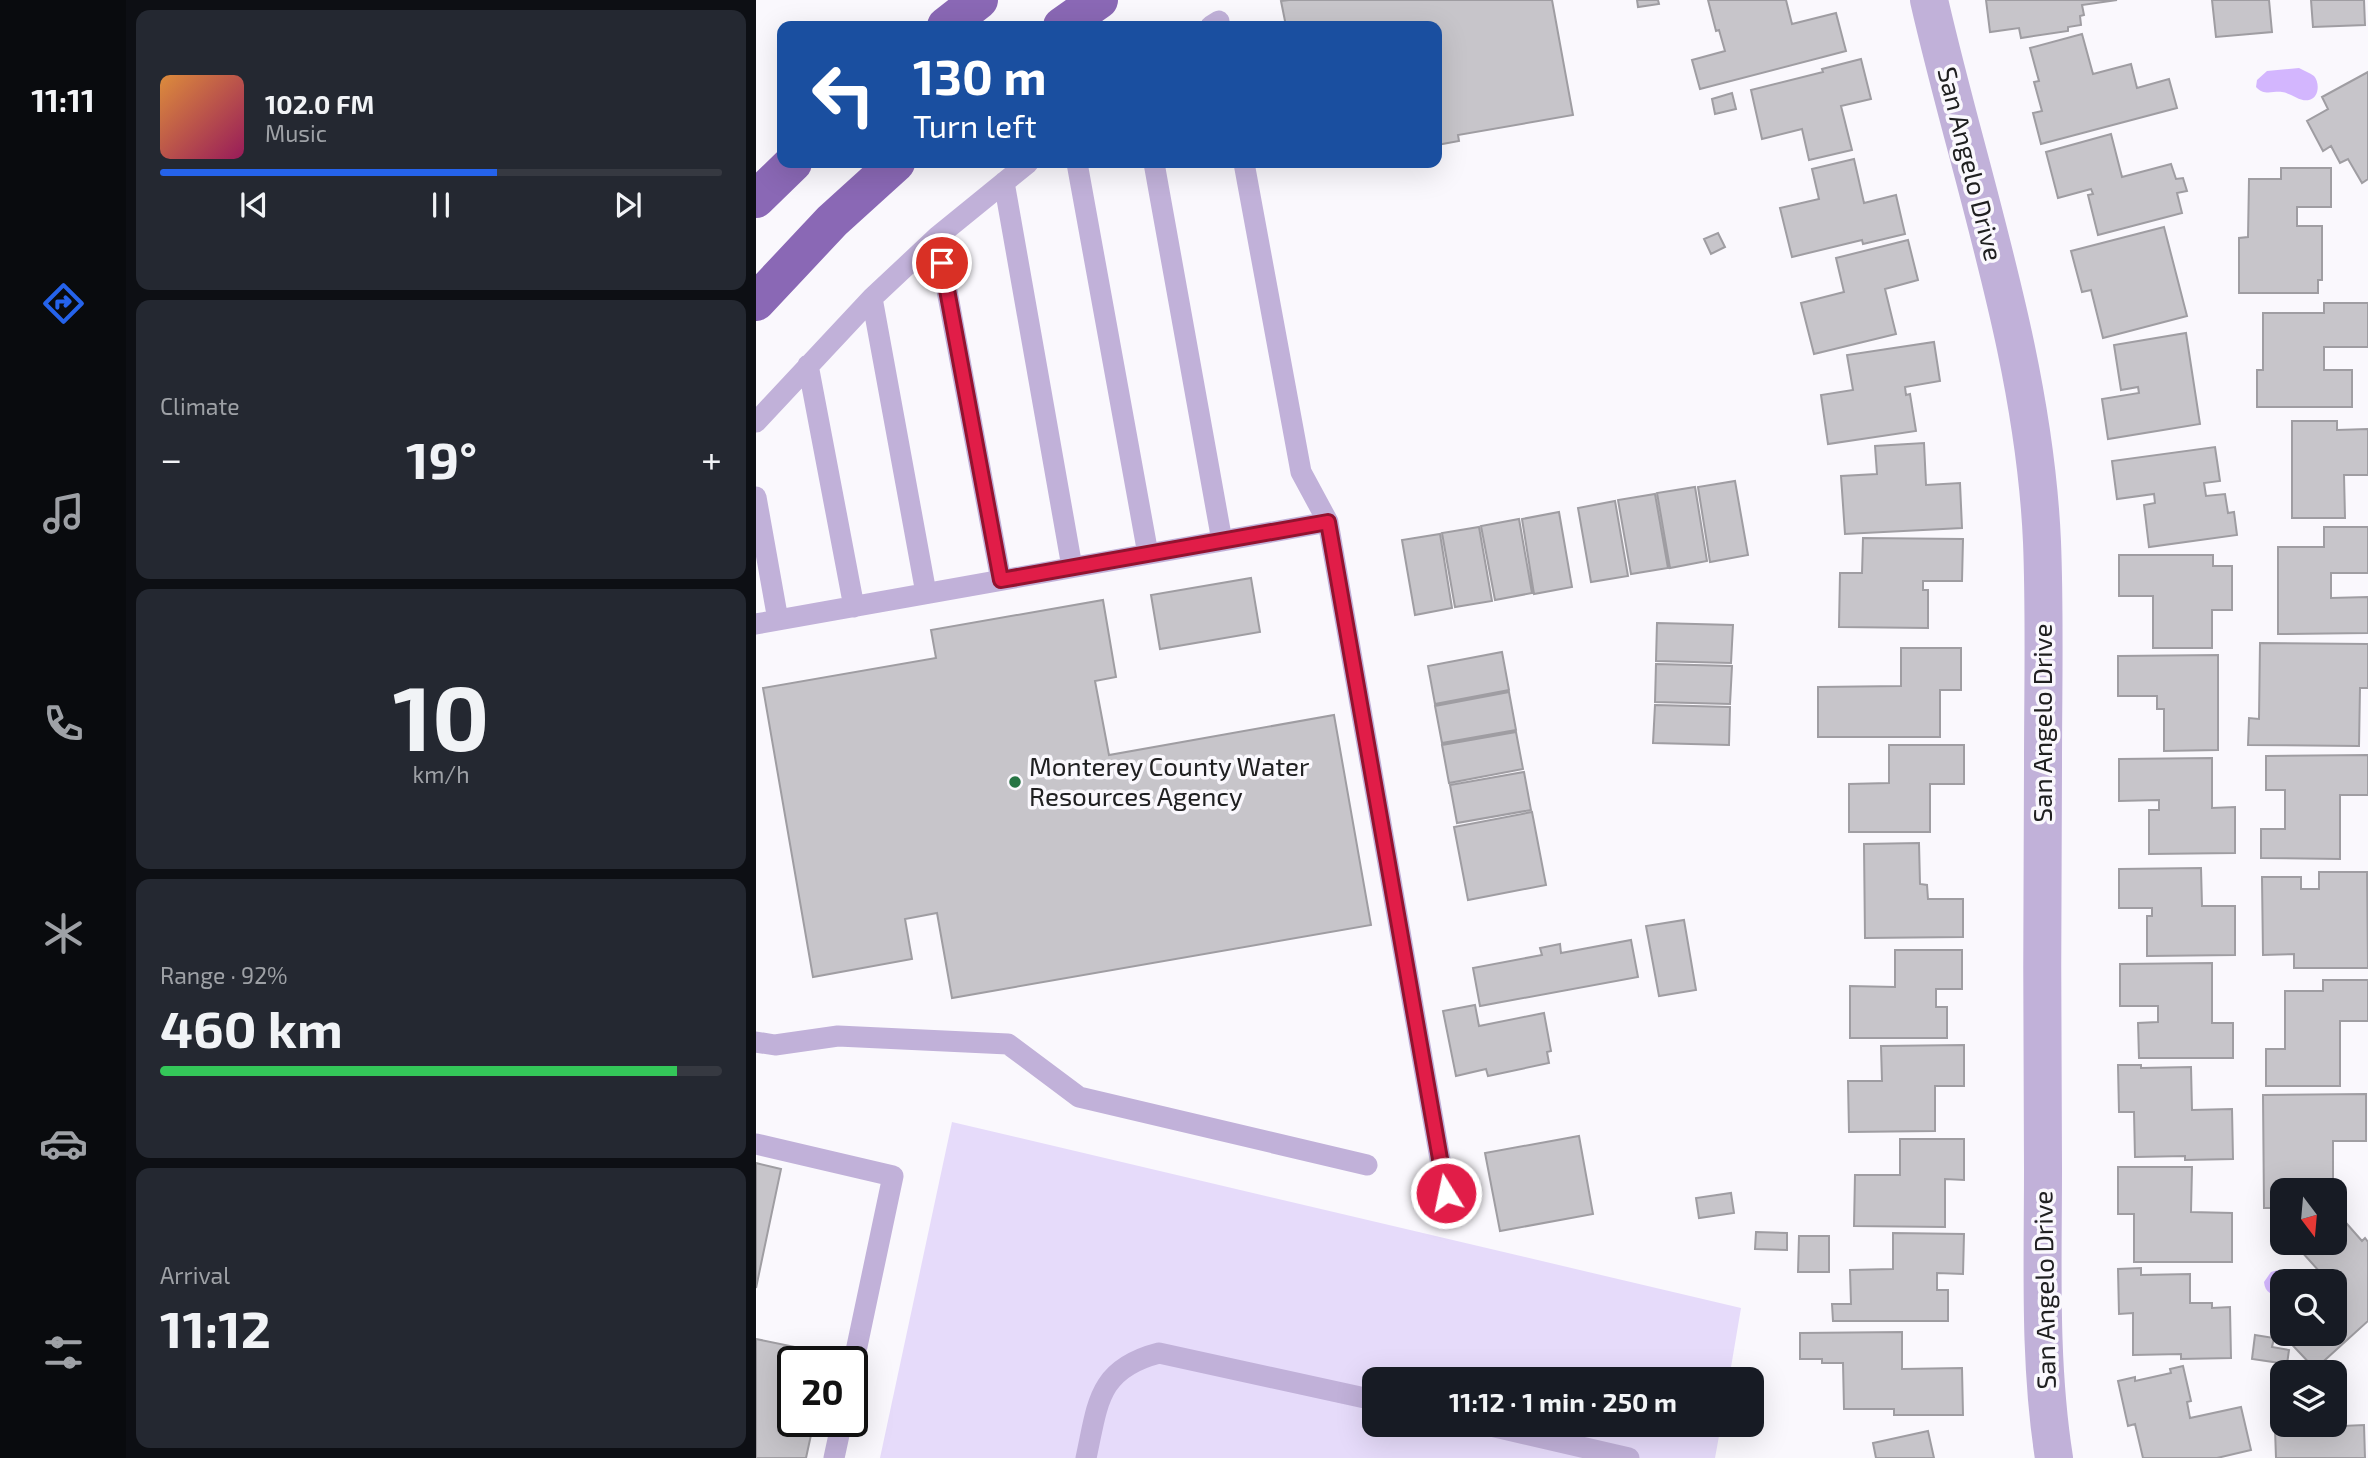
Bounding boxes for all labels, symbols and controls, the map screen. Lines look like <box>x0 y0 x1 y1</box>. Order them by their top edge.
text: 130 m <box>913 46 1047 105</box>
icon: left <box>798 49 889 140</box>
street label: San Angelo Drive <box>1932 63 2011 264</box>
text: 11:11 <box>31 80 95 118</box>
text: 102.0 FM <box>265 88 374 119</box>
text: Turn left <box>913 106 1037 144</box>
text: Music <box>265 119 327 147</box>
icon: previous <box>235 186 273 224</box>
icon: pause <box>422 186 460 224</box>
icon: next <box>609 186 647 224</box>
pin <box>912 233 972 293</box>
icon: arrive <box>923 244 961 282</box>
icon: directions <box>39 279 88 328</box>
text: Climate <box>160 392 240 420</box>
text: 19° <box>406 427 477 489</box>
text: − <box>160 435 182 481</box>
text: + <box>701 435 722 481</box>
icon: music <box>39 489 88 538</box>
street label: San Angelo Drive <box>2026 624 2057 822</box>
text: 10 <box>393 660 489 769</box>
icon: phone <box>39 699 88 748</box>
place label: Monterey County Water Resources Agency <box>1029 750 1309 811</box>
text: km/h <box>412 760 470 788</box>
marker: Monterey County Water Resources Agency <box>1007 774 1023 790</box>
icon: climate <box>39 909 88 958</box>
text: Range · 92% <box>160 961 288 989</box>
text: 460 km <box>160 996 343 1058</box>
icon: car <box>39 1119 88 1168</box>
position arrow <box>1409 1156 1483 1230</box>
north arrow <box>2270 1178 2347 1255</box>
map controls <box>2270 1178 2347 1437</box>
street label: San Angelo Drive <box>2026 1190 2061 1390</box>
text: Arrival <box>160 1261 230 1289</box>
button: search <box>2270 1269 2347 1346</box>
text: 11:12 <box>160 1296 271 1358</box>
icon: filters <box>39 1328 88 1377</box>
speed limit sign: 20 <box>777 1346 868 1437</box>
button: layers <box>2270 1360 2347 1437</box>
text: 11:12 · 1 min · 250 m <box>1449 1386 1677 1417</box>

